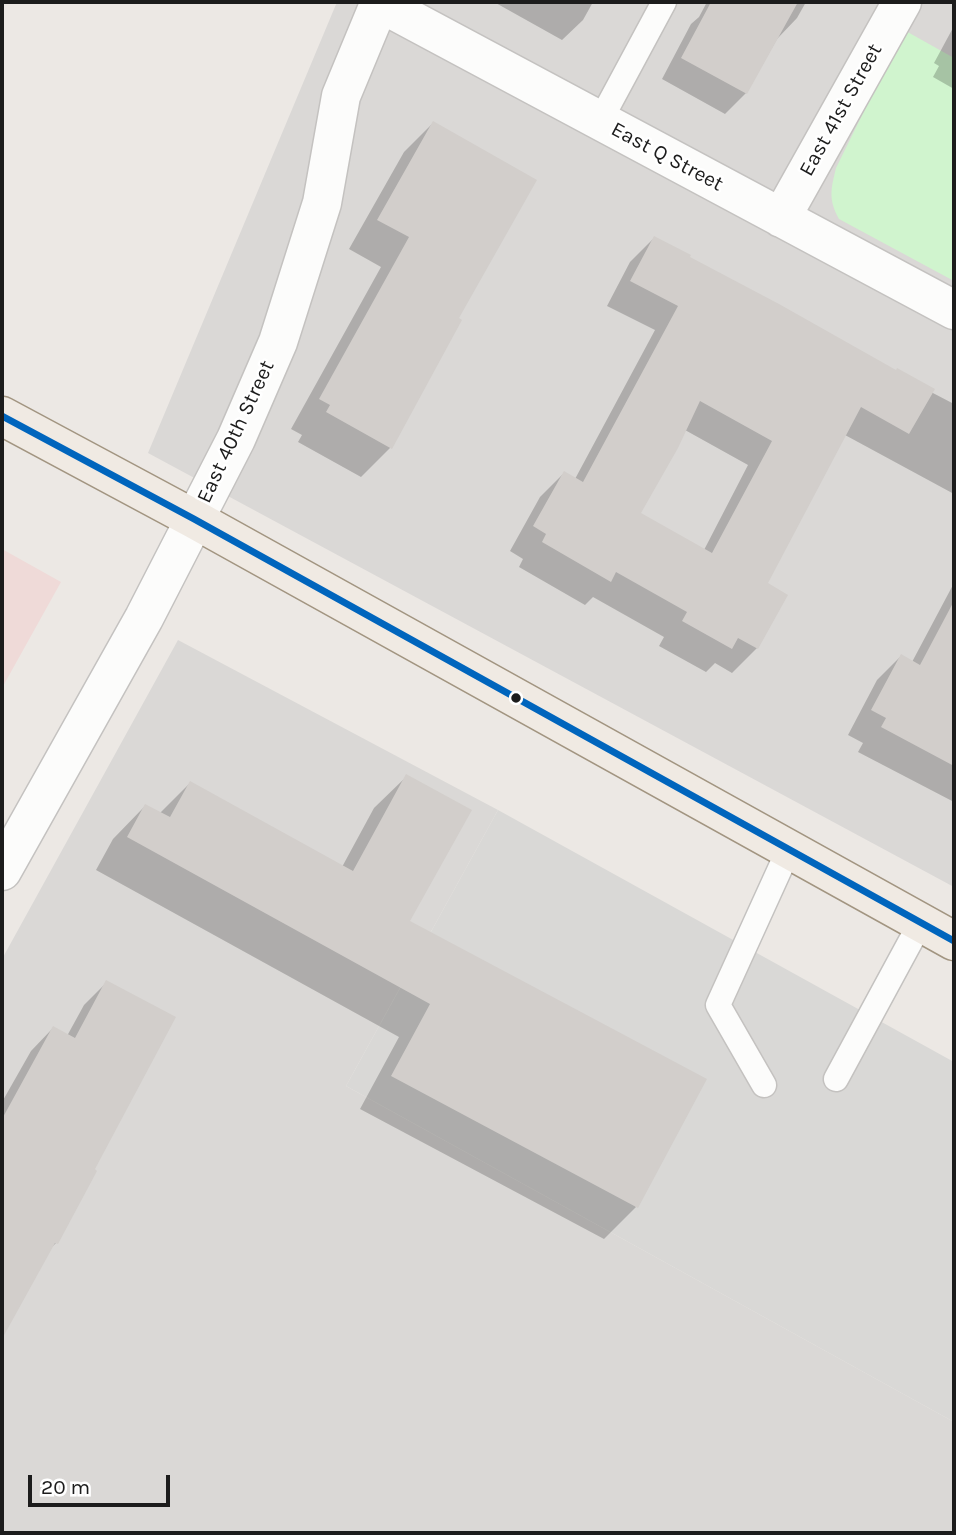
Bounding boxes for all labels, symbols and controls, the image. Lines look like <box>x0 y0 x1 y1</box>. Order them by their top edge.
street label: East 41st Street <box>794 39 888 181</box>
street label: East Q Street <box>607 117 727 197</box>
street label: East 40th Street <box>192 357 280 507</box>
unlabelled marker <box>509 691 523 705</box>
scale bar <box>32 1462 173 1506</box>
text: 20 m <box>41 1475 90 1499</box>

